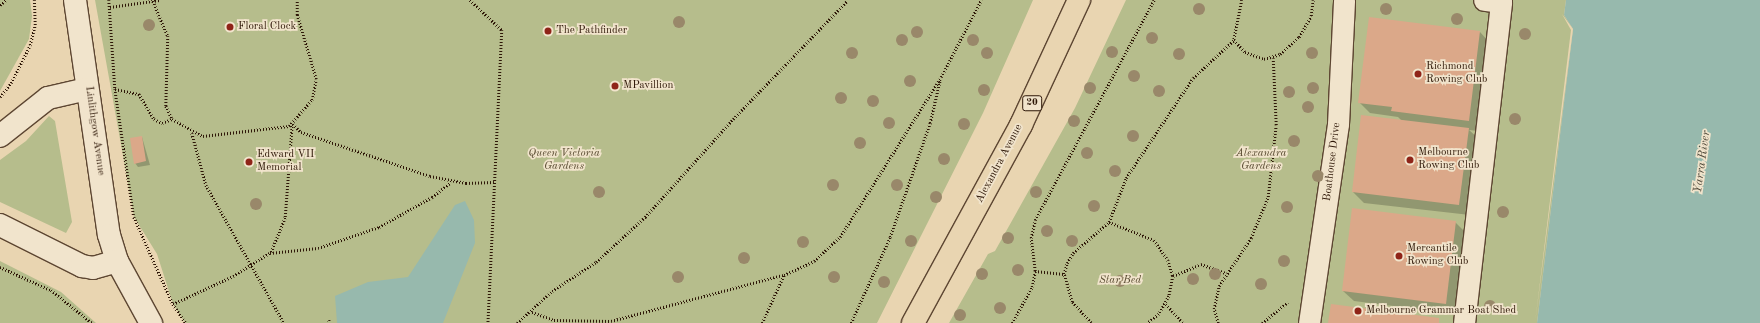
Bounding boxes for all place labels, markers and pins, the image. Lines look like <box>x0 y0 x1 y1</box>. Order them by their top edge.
place label: Floral Clock <box>238 20 296 34</box>
marker: Floral Clock <box>225 22 235 32</box>
place label: The Pathfinder <box>556 24 627 38</box>
marker: The Pathfinder <box>543 26 553 36</box>
place label: Richmond Rowing Club <box>1426 61 1487 87</box>
marker: Richmond Rowing Club <box>1413 69 1423 79</box>
place label: MPavillion <box>623 79 673 93</box>
marker: MPavillion <box>610 81 620 91</box>
place label: Melbourne Rowing Club <box>1418 147 1479 173</box>
place label: Edward VII Memorial <box>257 149 314 175</box>
marker: Melbourne Rowing Club <box>1405 155 1415 165</box>
marker: Edward VII Memorial <box>244 157 254 167</box>
place label: Mercantile Rowing Club <box>1407 243 1468 269</box>
marker: Mercantile Rowing Club <box>1394 251 1404 261</box>
place label: Melbourne Grammar Boat Shed <box>1366 304 1516 318</box>
marker: Melbourne Grammar Boat Shed <box>1353 306 1363 316</box>

